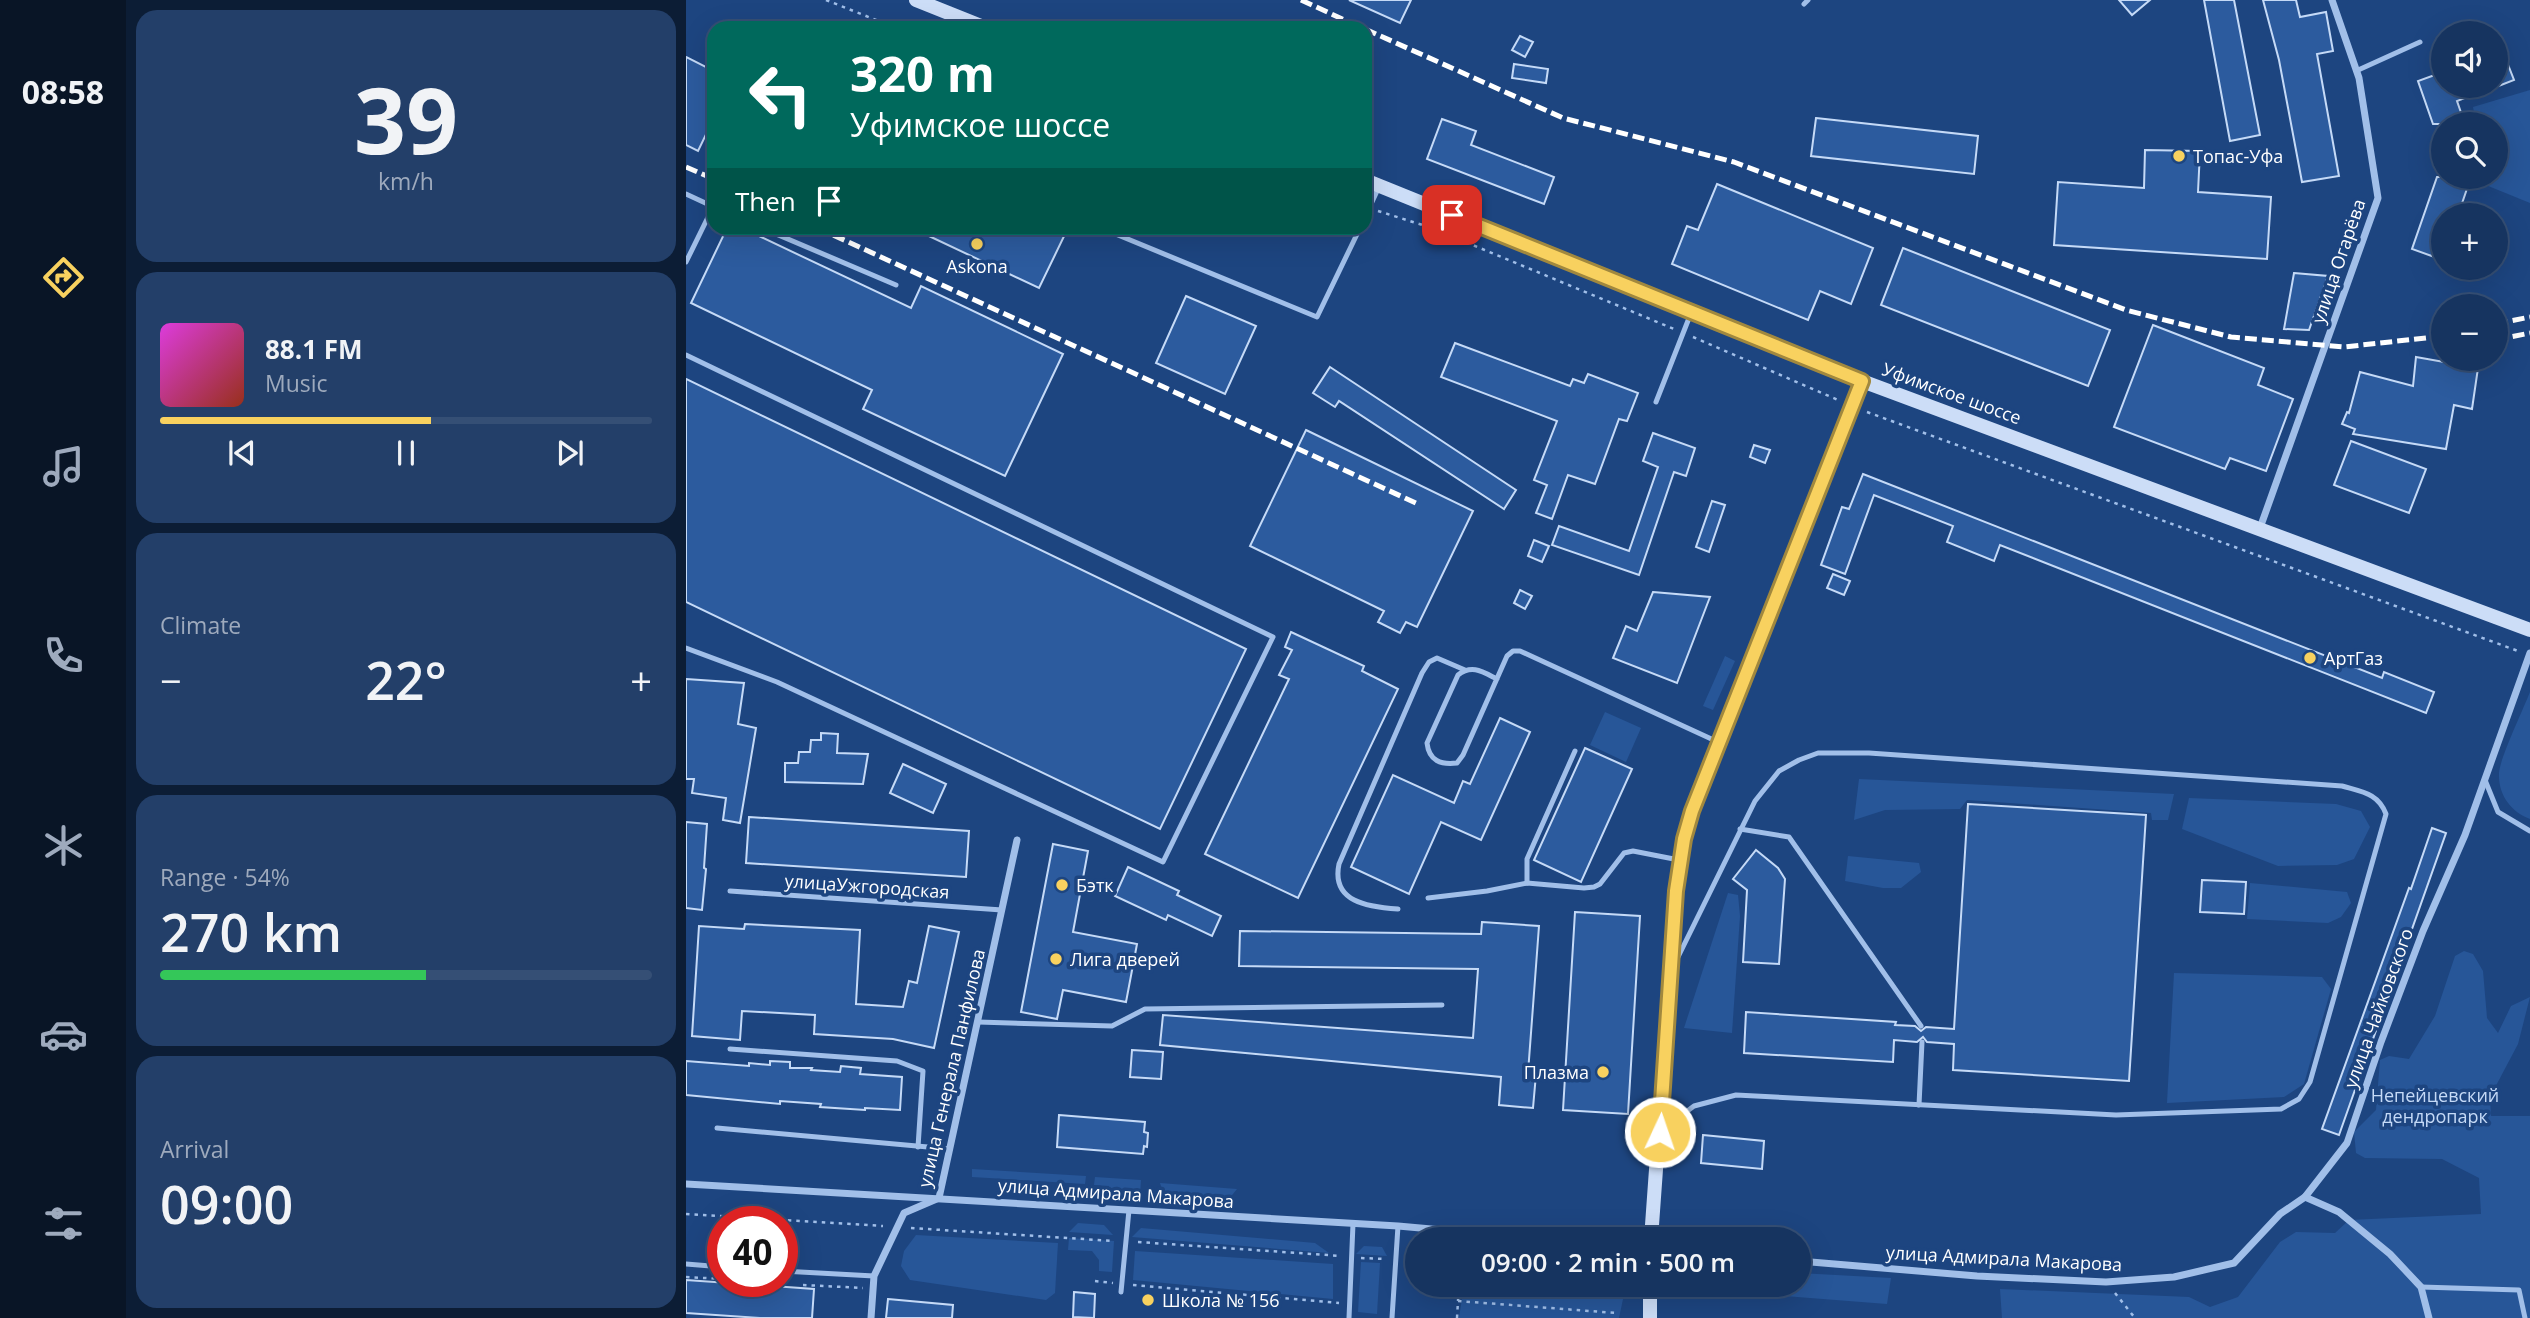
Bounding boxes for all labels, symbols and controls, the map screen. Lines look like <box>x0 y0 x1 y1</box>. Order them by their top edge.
map controls <box>2431 21 2508 371</box>
button: sound <box>2431 21 2508 98</box>
text: 320 m <box>850 40 995 106</box>
icon: left <box>735 49 826 140</box>
text: 39 <box>354 57 458 181</box>
text: 08:58 <box>22 70 104 113</box>
text: Уфимское шоссе <box>850 103 1110 146</box>
button: search <box>2431 112 2508 189</box>
place label: Топас-Уфа <box>2193 144 2283 168</box>
marker: Топас-Уфа <box>2171 148 2187 164</box>
text: km/h <box>378 165 434 197</box>
icon: arrive <box>810 182 848 220</box>
text: Then <box>735 183 796 219</box>
pin <box>1422 185 1482 245</box>
icon: arrive <box>1433 196 1471 234</box>
street label: улица Огарёва <box>2306 196 2370 326</box>
button: + <box>2431 203 2508 280</box>
marker: Askona <box>969 236 985 252</box>
icon: directions <box>39 253 88 302</box>
place label: Askona <box>946 254 1008 278</box>
button: − <box>2431 294 2508 371</box>
text: 88.1 FM <box>265 331 363 367</box>
street label: Уфимское шоссе <box>1879 357 2025 429</box>
text: Music <box>265 367 328 399</box>
icon: previous <box>223 434 261 472</box>
icon: pause <box>387 434 425 472</box>
icon: next <box>551 434 589 472</box>
icon: music <box>39 442 88 491</box>
text: Climate <box>160 609 241 641</box>
icon: phone <box>39 631 88 680</box>
text: 22° <box>365 644 447 715</box>
place label: АртГаз <box>2324 646 2383 670</box>
marker: АртГаз <box>2302 650 2318 666</box>
text: − <box>160 654 182 706</box>
text: + <box>630 654 652 706</box>
icon: climate <box>39 821 88 870</box>
text: Range · 54% <box>160 861 290 893</box>
street label: улицаУжгородская <box>784 868 950 904</box>
place label: Бэтк <box>1076 873 1114 897</box>
marker: Бэтк <box>1054 877 1070 893</box>
text: 270 km <box>160 896 342 967</box>
street label: улица Чайковского <box>2338 925 2418 1091</box>
street label: улица Генерала Панфилова <box>912 946 990 1190</box>
place label: Лига дверей <box>1070 947 1180 971</box>
marker: Лига дверей <box>1048 951 1064 967</box>
icon: car <box>39 1010 88 1059</box>
place label: Плазма <box>1524 1060 1589 1084</box>
marker: Плазма <box>1595 1064 1611 1080</box>
park label: Непейцевский дендропарк <box>2371 1083 2499 1128</box>
position arrow <box>1623 1095 1697 1169</box>
text: Arrival <box>160 1133 229 1165</box>
text: 09:00 <box>160 1168 293 1239</box>
street label: улица Адмирала Макарова <box>997 1173 1235 1213</box>
icon: filters <box>39 1199 88 1248</box>
speed limit sign: 40 <box>707 1206 798 1297</box>
street label: улица Адмирала Макарова <box>1885 1240 2123 1276</box>
text: 09:00 · 2 min · 500 m <box>1481 1244 1735 1280</box>
place label: Школа № 156 <box>1162 1288 1280 1312</box>
marker: Школа № 156 <box>1140 1292 1156 1308</box>

